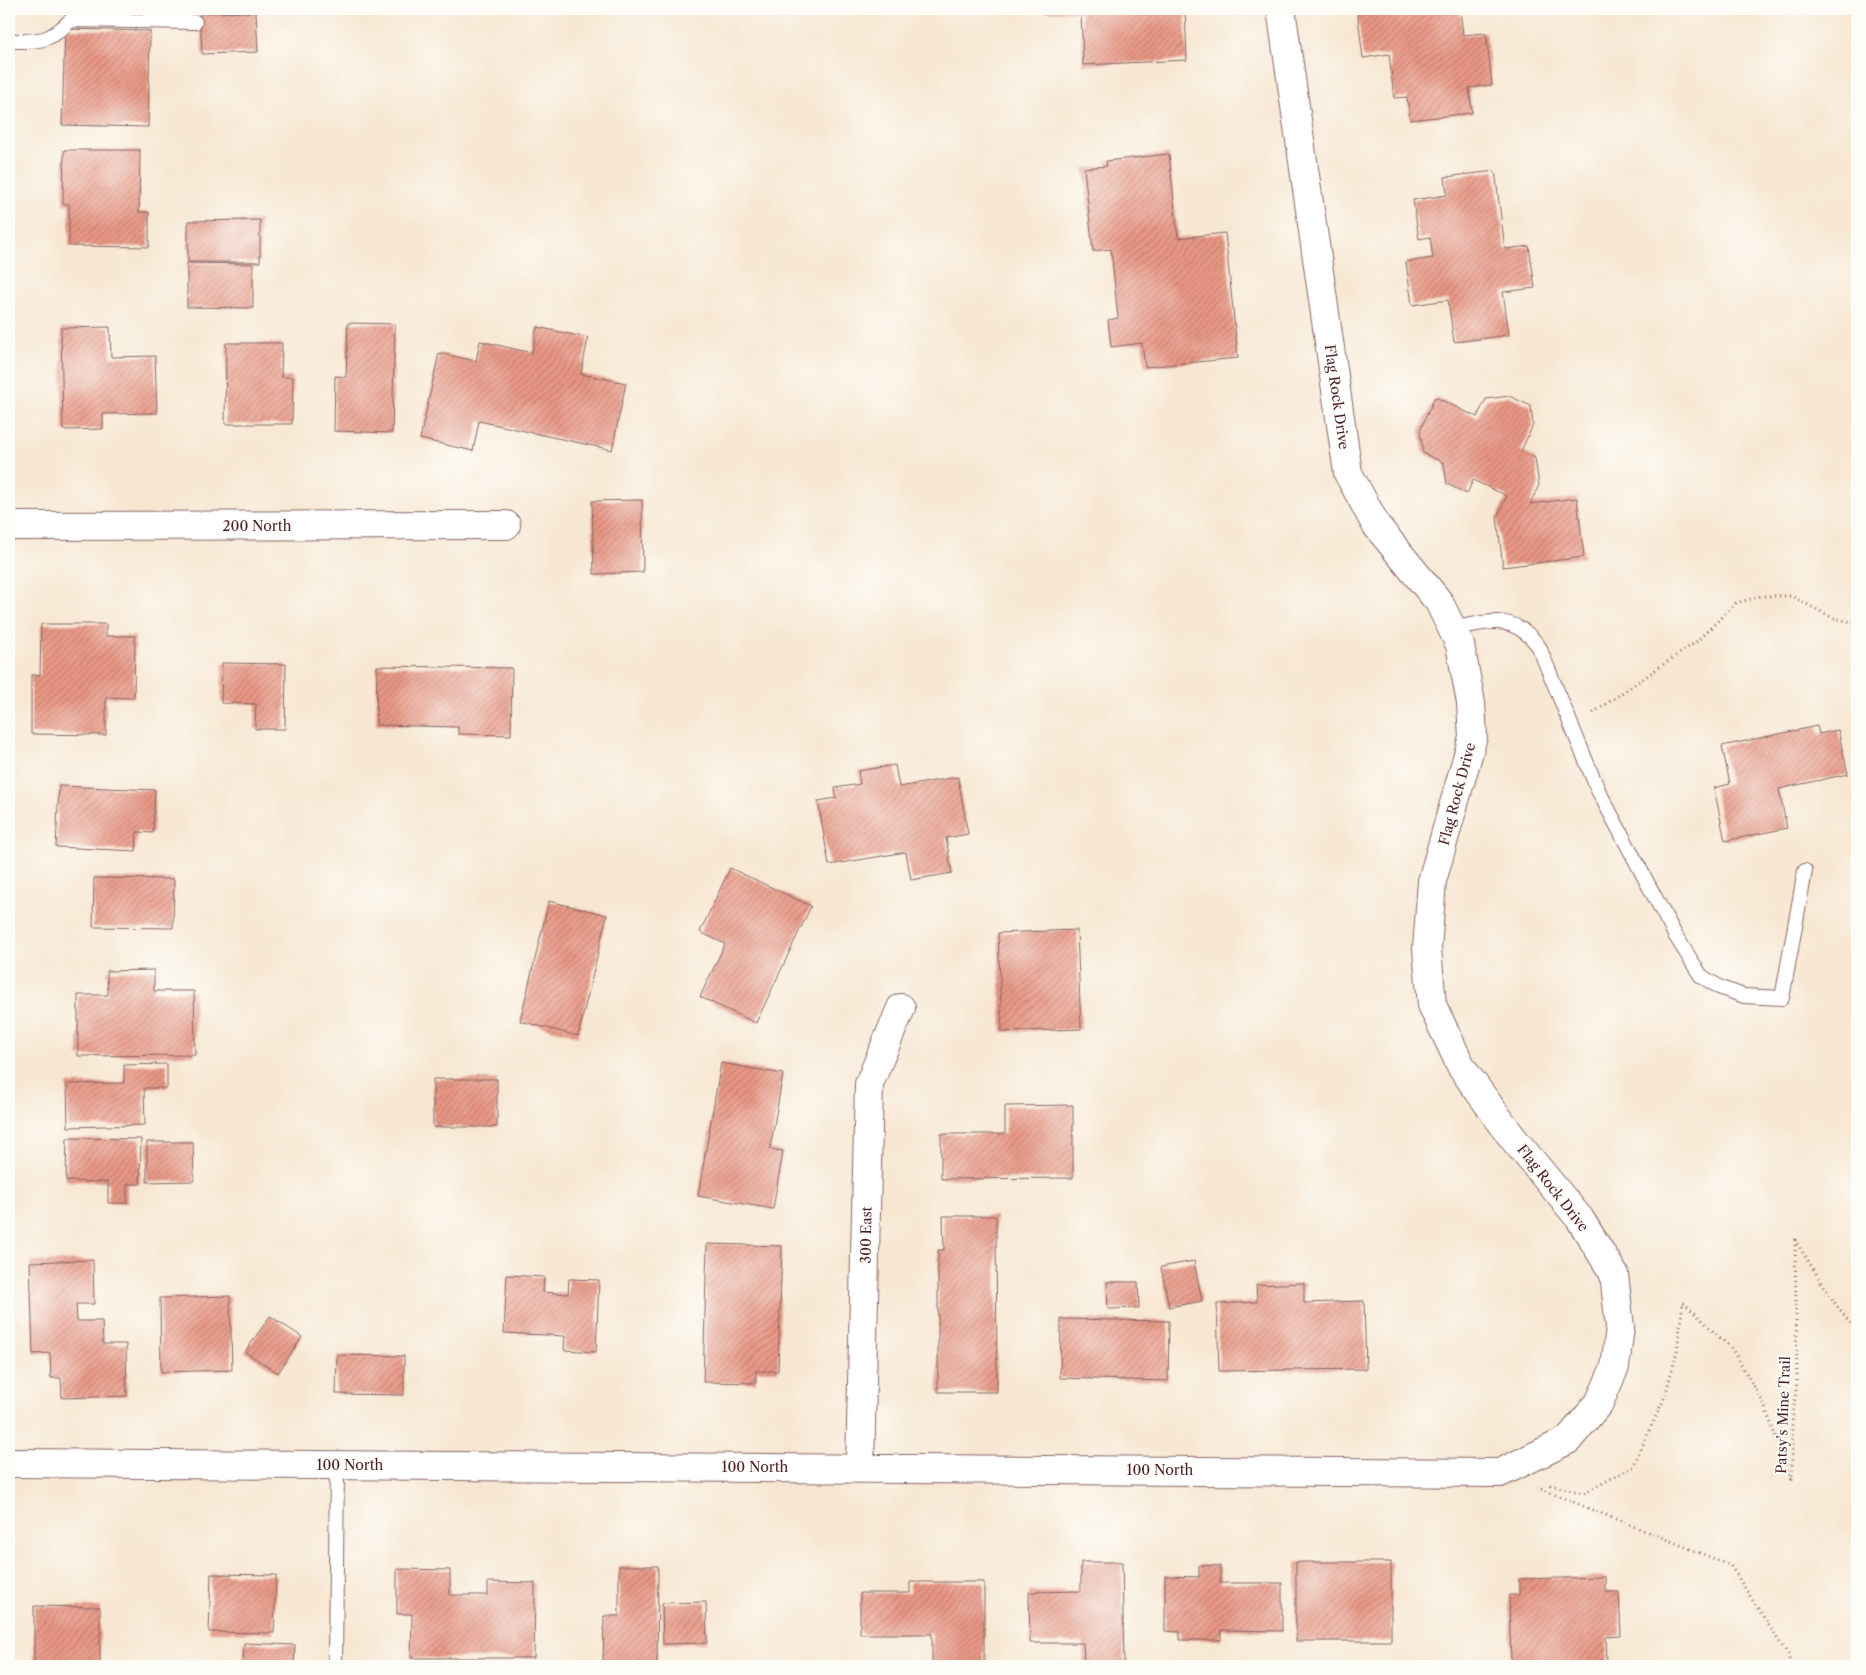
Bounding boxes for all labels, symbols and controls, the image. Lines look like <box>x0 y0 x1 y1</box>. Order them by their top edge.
street label: Flag Rock Drive <box>1321 343 1353 451</box>
street label: 200 North <box>223 517 292 535</box>
street label: Flag Rock Drive <box>1435 740 1479 847</box>
street label: Flag Rock Drive <box>1513 1141 1593 1235</box>
street label: 300 East <box>857 1206 875 1264</box>
street label: Patsy's Mine Trail <box>1772 1356 1794 1474</box>
street label: 100 North <box>317 1456 384 1474</box>
street label: 100 North <box>722 1458 789 1476</box>
street label: 100 North <box>1127 1461 1194 1479</box>

